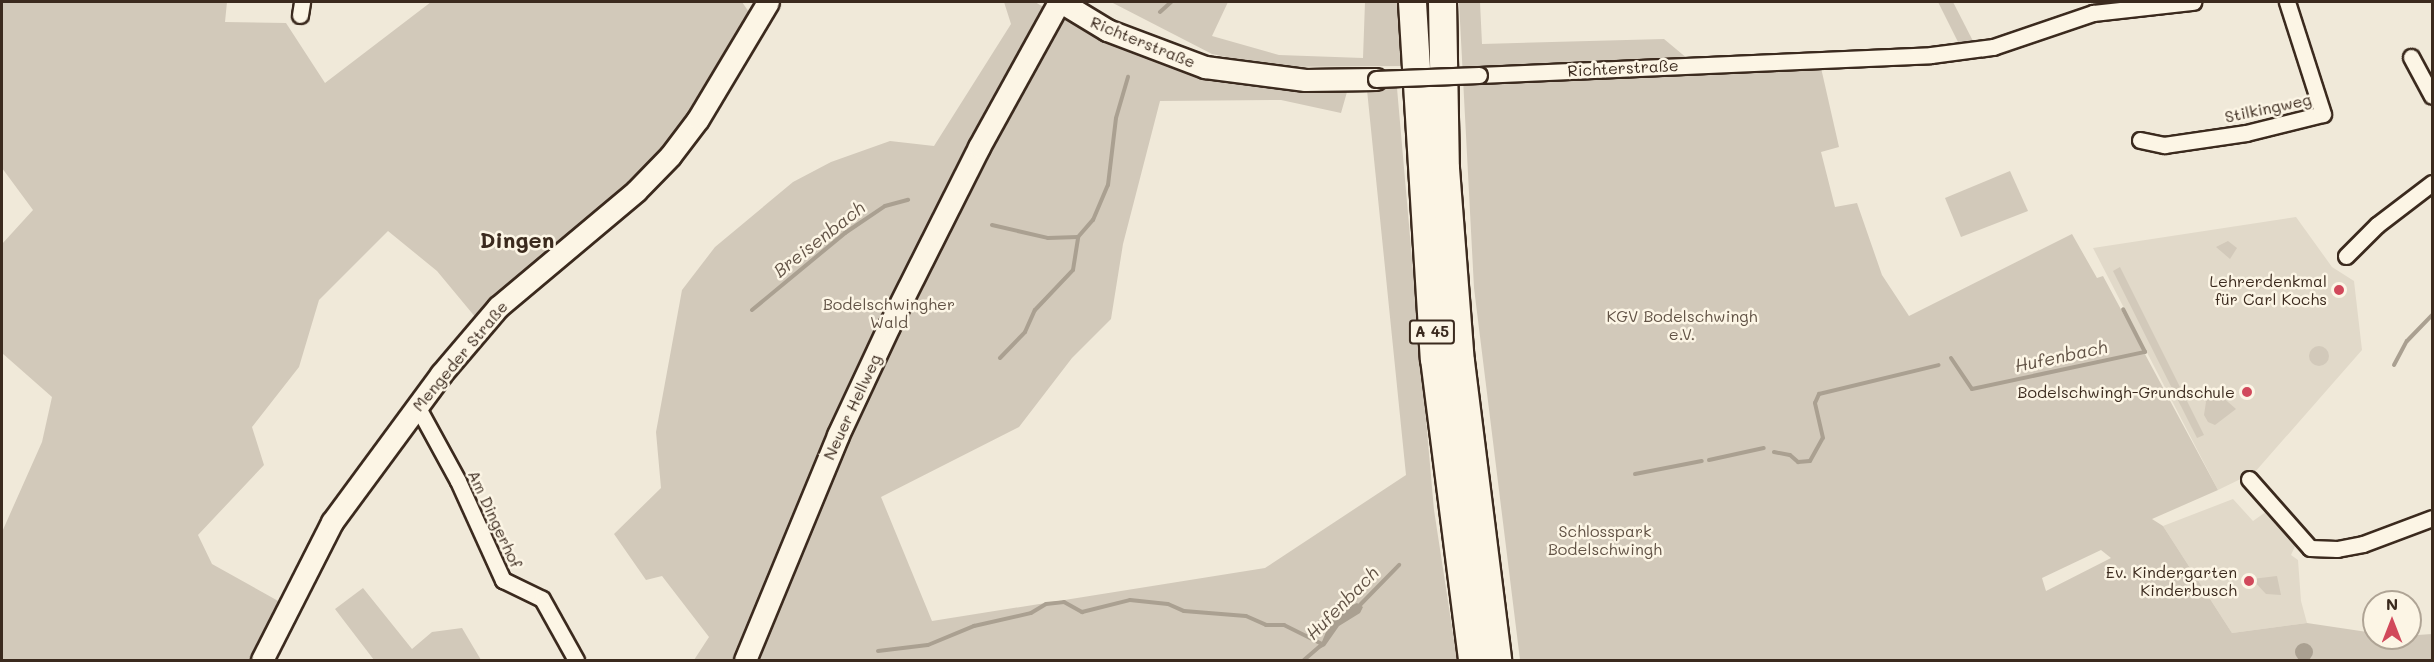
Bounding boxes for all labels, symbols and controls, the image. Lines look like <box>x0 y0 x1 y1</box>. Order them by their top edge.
street label: Richterstraße <box>1088 12 1198 72</box>
street label: Richterstraße <box>1567 55 1679 81</box>
street label: Stilkingweg <box>2223 89 2313 127</box>
water label: Breisenbach <box>769 197 869 281</box>
district label: Dingen <box>480 227 554 253</box>
place label: Lehrerdenkmal für Carl Kochs <box>2210 271 2327 309</box>
marker: Lehrerdenkmal für Carl Kochs <box>2332 283 2346 297</box>
park label: Bodelschwingher Wald <box>823 294 955 332</box>
street label: Mengeder Straße <box>408 297 512 415</box>
park label: KGV Bodelschwingh e.V. <box>1606 306 1758 344</box>
road number: A 45 <box>1408 320 1456 344</box>
water label: Hufenbach <box>2013 336 2109 376</box>
street label: Neuer Hellweg <box>819 351 885 463</box>
place label: Bodelschwingh-Grundschule <box>2018 382 2235 402</box>
marker: Bodelschwingh-Grundschule <box>2240 385 2254 399</box>
street label: Am Dingerhof <box>464 467 526 571</box>
park label: Schlosspark Bodelschwingh <box>1548 521 1662 559</box>
water label: Hufenbach <box>1301 562 1383 644</box>
place label: Ev. Kindergarten Kinderbusch <box>2106 562 2237 600</box>
marker: Ev. Kindergarten Kinderbusch <box>2242 574 2256 588</box>
north arrow <box>2362 590 2422 650</box>
text: N <box>2386 593 2398 614</box>

